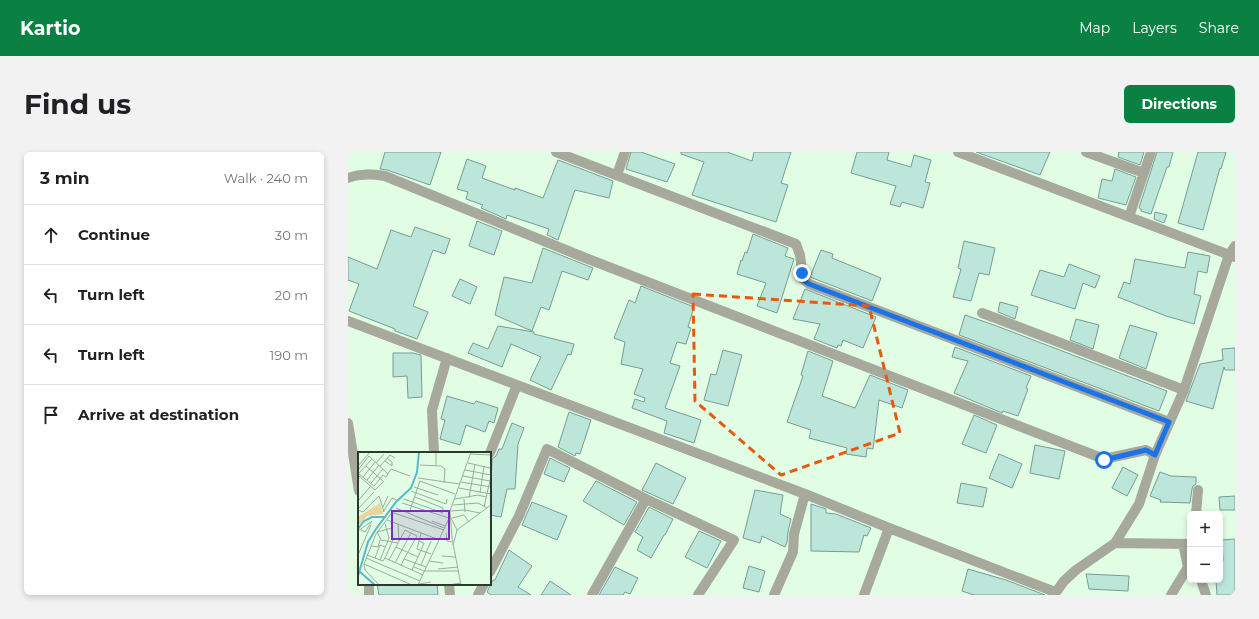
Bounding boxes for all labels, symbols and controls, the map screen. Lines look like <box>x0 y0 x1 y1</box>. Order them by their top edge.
text: Kartio <box>20 17 80 40</box>
text: Map <box>1079 19 1110 37</box>
text: Layers <box>1132 19 1177 37</box>
text: Share <box>1199 19 1239 37</box>
button: Directions <box>1124 85 1235 123</box>
text: Find us <box>24 87 131 121</box>
text: 3 min <box>40 168 90 188</box>
text: Walk · 240 m <box>224 170 308 186</box>
icon: ahead <box>40 224 62 246</box>
text: Continue <box>78 225 150 244</box>
text: 30 m <box>275 227 308 243</box>
route end <box>793 264 811 282</box>
icon: left <box>40 284 62 306</box>
text: Turn left <box>78 285 145 304</box>
text: 20 m <box>275 287 308 303</box>
icon: left <box>40 344 62 366</box>
text: Turn left <box>78 345 145 364</box>
text: 190 m <box>270 347 308 363</box>
icon: arrive <box>40 404 62 426</box>
text: Arrive at destination <box>78 405 239 424</box>
route start <box>1095 451 1113 469</box>
inset map <box>358 452 491 585</box>
map controls <box>1187 511 1223 583</box>
button: + <box>1187 511 1223 547</box>
button: − <box>1187 547 1223 583</box>

